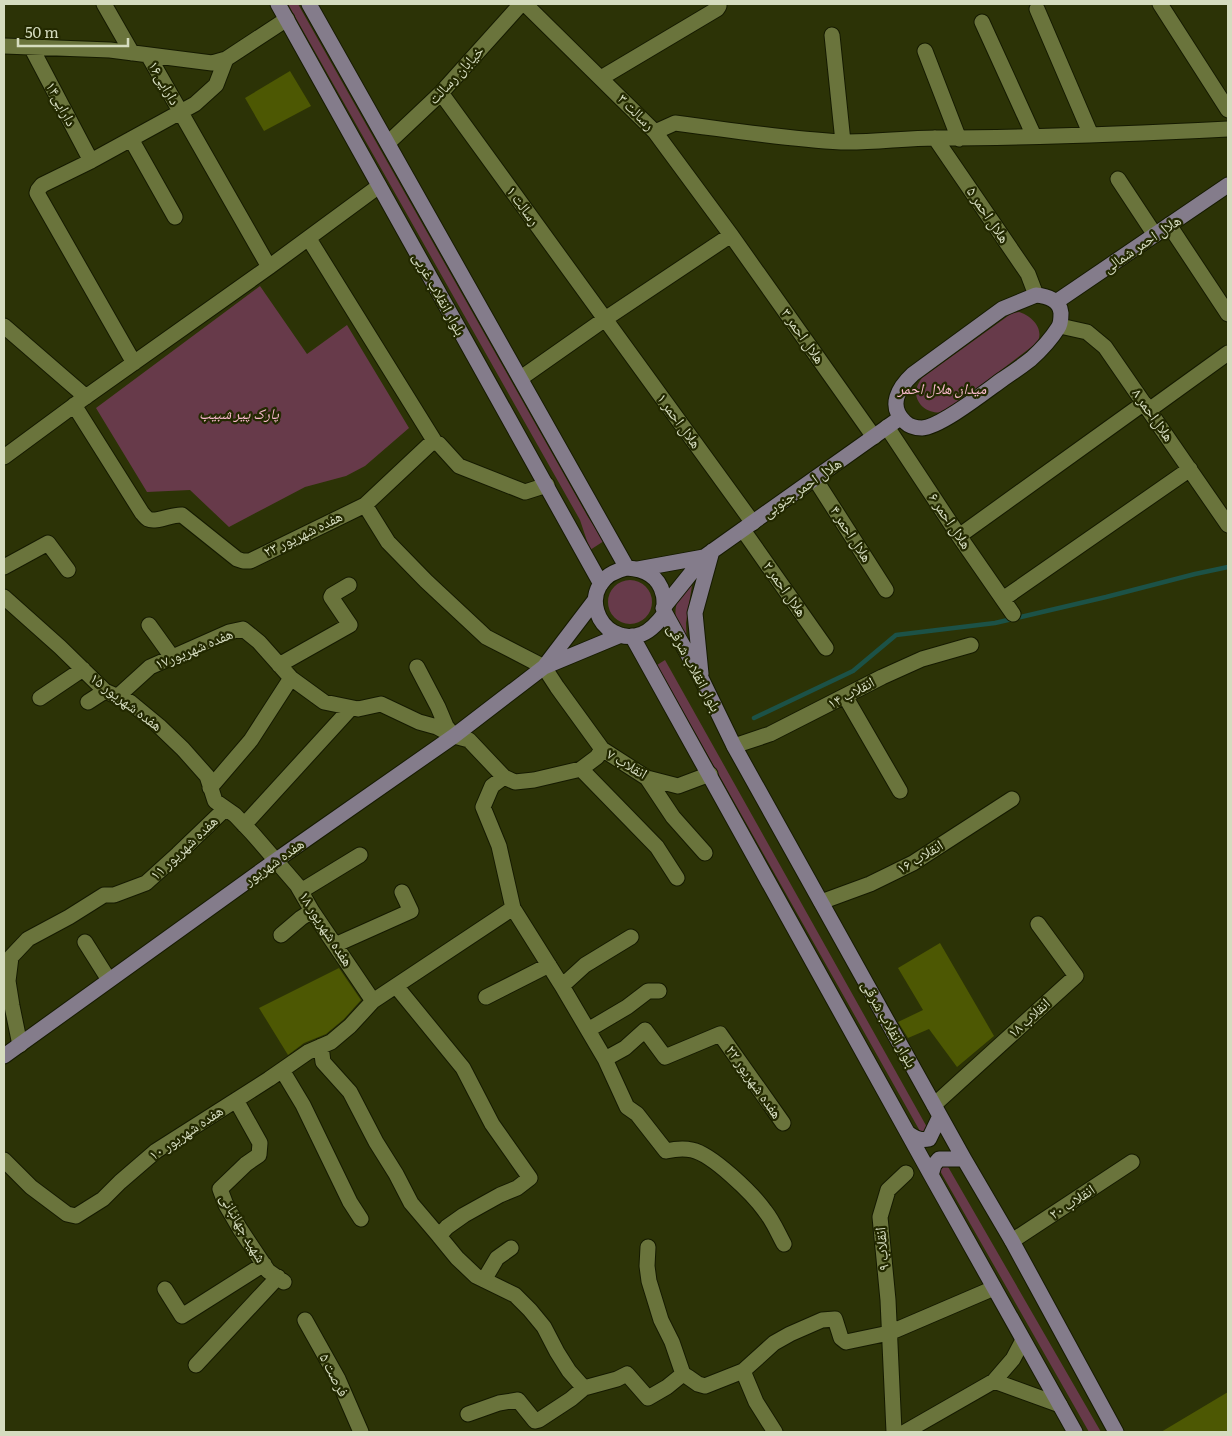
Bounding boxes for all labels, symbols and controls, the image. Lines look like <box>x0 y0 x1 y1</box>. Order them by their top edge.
scale bar <box>18 15 128 47</box>
text: 50 m <box>25 20 59 43</box>
street label: خیابان رسالت <box>421 39 489 109</box>
street label: دارایی۱۶ <box>143 56 187 109</box>
street label: دارایی۱۴ <box>41 77 84 130</box>
street label: رسالت ۳ <box>613 87 661 135</box>
street label: رسالت ۱ <box>502 180 547 230</box>
street label: هلال احمر ۵ <box>962 181 1017 247</box>
street label: هلال احمر شمالی <box>1097 208 1185 278</box>
street label: بلوار انقلاب غربی <box>408 247 473 339</box>
street label: هلال احمر ۳ <box>777 302 832 368</box>
park label: میدان هلال احمر <box>897 376 986 399</box>
street label: هلال‌احمر ۸ <box>1127 383 1181 446</box>
street label: هلال احمر ۱ <box>652 388 708 453</box>
park label: پارک پیر شبیب <box>199 401 280 424</box>
street label: هلال احمر جنوبی <box>757 451 846 523</box>
street label: هلال احمر ۶ <box>924 487 979 553</box>
street label: هلال احمر ۴ <box>825 500 879 566</box>
street label: هفده شهریور ۲۳ <box>259 504 346 562</box>
street label: هلال احمر ۲ <box>759 555 814 621</box>
street label: بلوار انقلاب شرقی <box>662 619 728 715</box>
street label: هفده شهریور۱۷ <box>151 621 236 674</box>
street label: هفده شهریور ۱۵ <box>86 666 168 736</box>
street label: انقلاب ۱۴ <box>823 670 878 714</box>
street label: انقلاب ۷ <box>603 742 653 784</box>
street label: هفده شهریور ۱۱ <box>144 809 222 885</box>
street label: هفده شهریور <box>237 831 308 891</box>
street label: انقلاب ۱۶ <box>892 833 947 879</box>
street label: هفده شهریور ۱۸ <box>294 886 360 970</box>
street label: بلوار انقلاب شرقی <box>857 975 924 1071</box>
street label: انقلاب ۱۸ <box>1001 991 1055 1042</box>
street label: هفده شهریور ۲۲ <box>721 1039 789 1123</box>
street label: هفده شهریور ۱۰ <box>143 1098 227 1165</box>
street label: انقلاب ۲۰ <box>1044 1177 1099 1224</box>
street label: شهید جهانبانی <box>215 1188 274 1266</box>
street label: انقلاب ۹ <box>867 1226 894 1272</box>
street label: فرصت ۵ <box>315 1349 356 1400</box>

